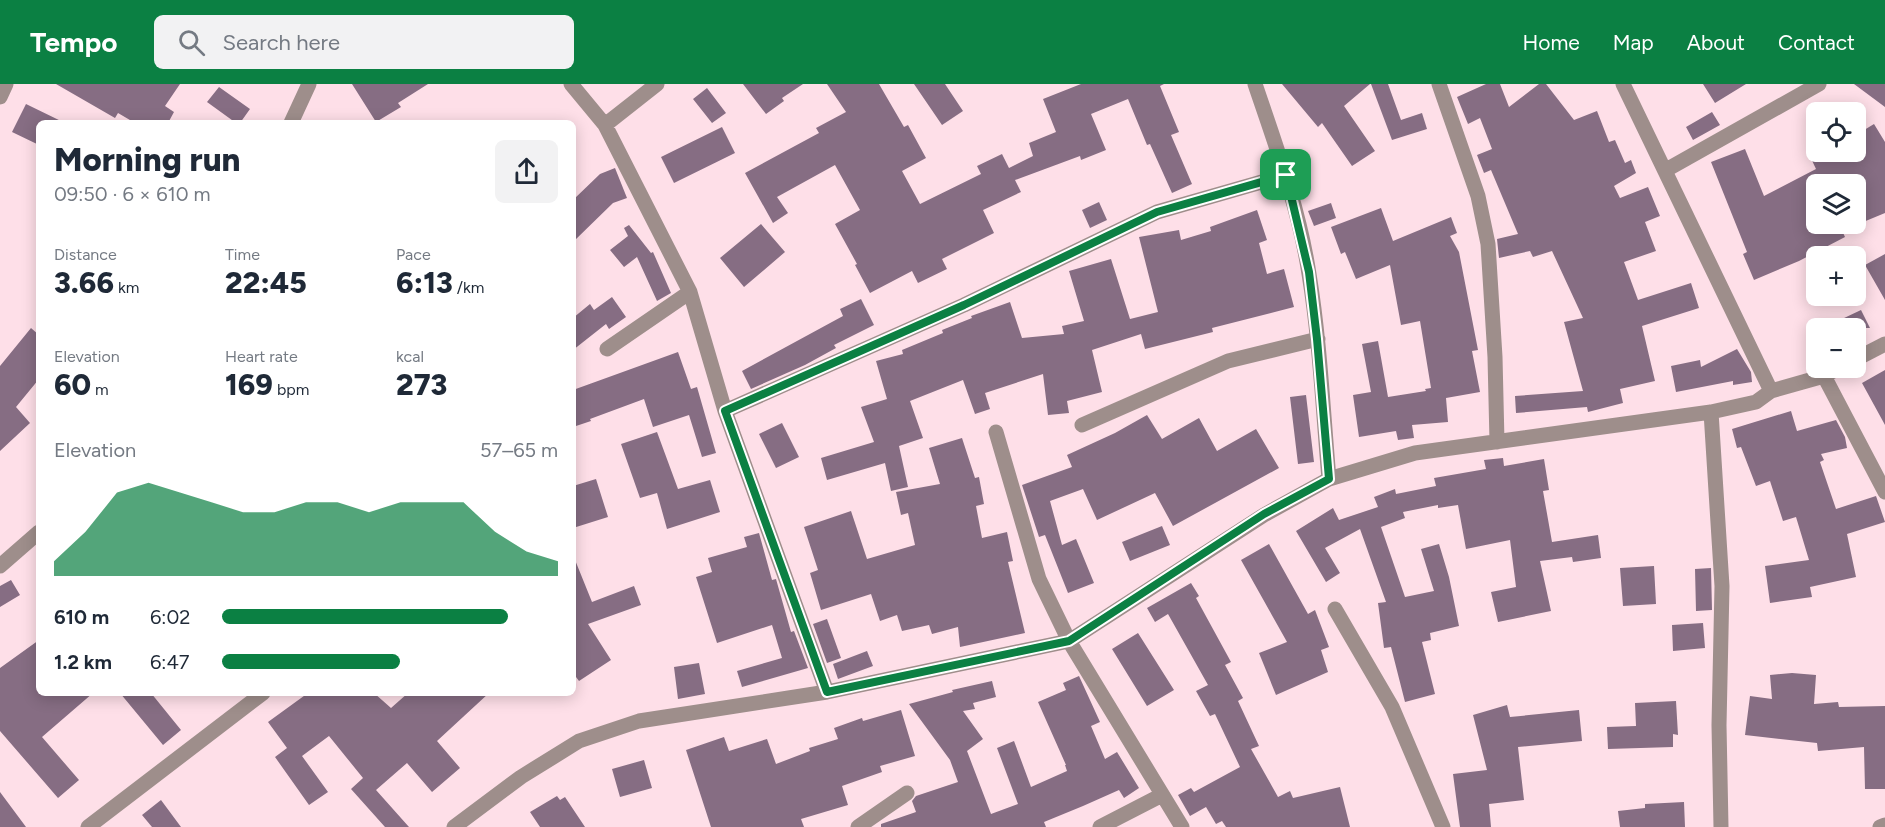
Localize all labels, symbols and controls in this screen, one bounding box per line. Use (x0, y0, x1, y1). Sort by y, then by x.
search box (154, 15, 574, 69)
text: Tempo (30, 25, 118, 59)
icon: search (175, 26, 208, 59)
text: Search here (223, 29, 340, 56)
text: Home (1523, 30, 1580, 55)
text: Map (1613, 30, 1654, 55)
text: About (1687, 30, 1745, 55)
text: Contact (1778, 30, 1855, 55)
map controls (1806, 102, 1866, 378)
button: locate (1806, 102, 1866, 162)
text: Morning run (54, 140, 240, 179)
button: share (495, 140, 558, 203)
pin (1260, 149, 1311, 200)
icon: arrive (1269, 158, 1302, 191)
button: layers (1806, 174, 1866, 234)
text: 09:50 · 6 × 610 m (54, 182, 211, 206)
text: Distance (54, 245, 117, 264)
text: Time (225, 245, 260, 264)
text: Pace (396, 245, 431, 264)
button: + (1806, 246, 1866, 306)
text: 3.66 (54, 264, 114, 301)
text: 22:45 (225, 264, 307, 301)
text: 6:13 (396, 264, 453, 301)
text: km (114, 278, 139, 297)
text: /km (453, 278, 484, 297)
button: − (1806, 318, 1866, 378)
text: Elevation (54, 347, 120, 366)
text: Heart rate (225, 347, 298, 366)
text: kcal (396, 347, 424, 366)
text: 60 (54, 366, 91, 403)
text: 169 (225, 366, 273, 403)
text: 273 (396, 366, 447, 403)
text: m (91, 380, 109, 399)
text: bpm (273, 380, 309, 399)
text: Elevation (54, 438, 136, 462)
text: 57–65 m (480, 438, 558, 462)
text: 610 m (54, 605, 109, 629)
text: 6:02 (150, 605, 190, 629)
text: 1.2 km (54, 650, 112, 674)
text: 6:47 (150, 650, 190, 674)

